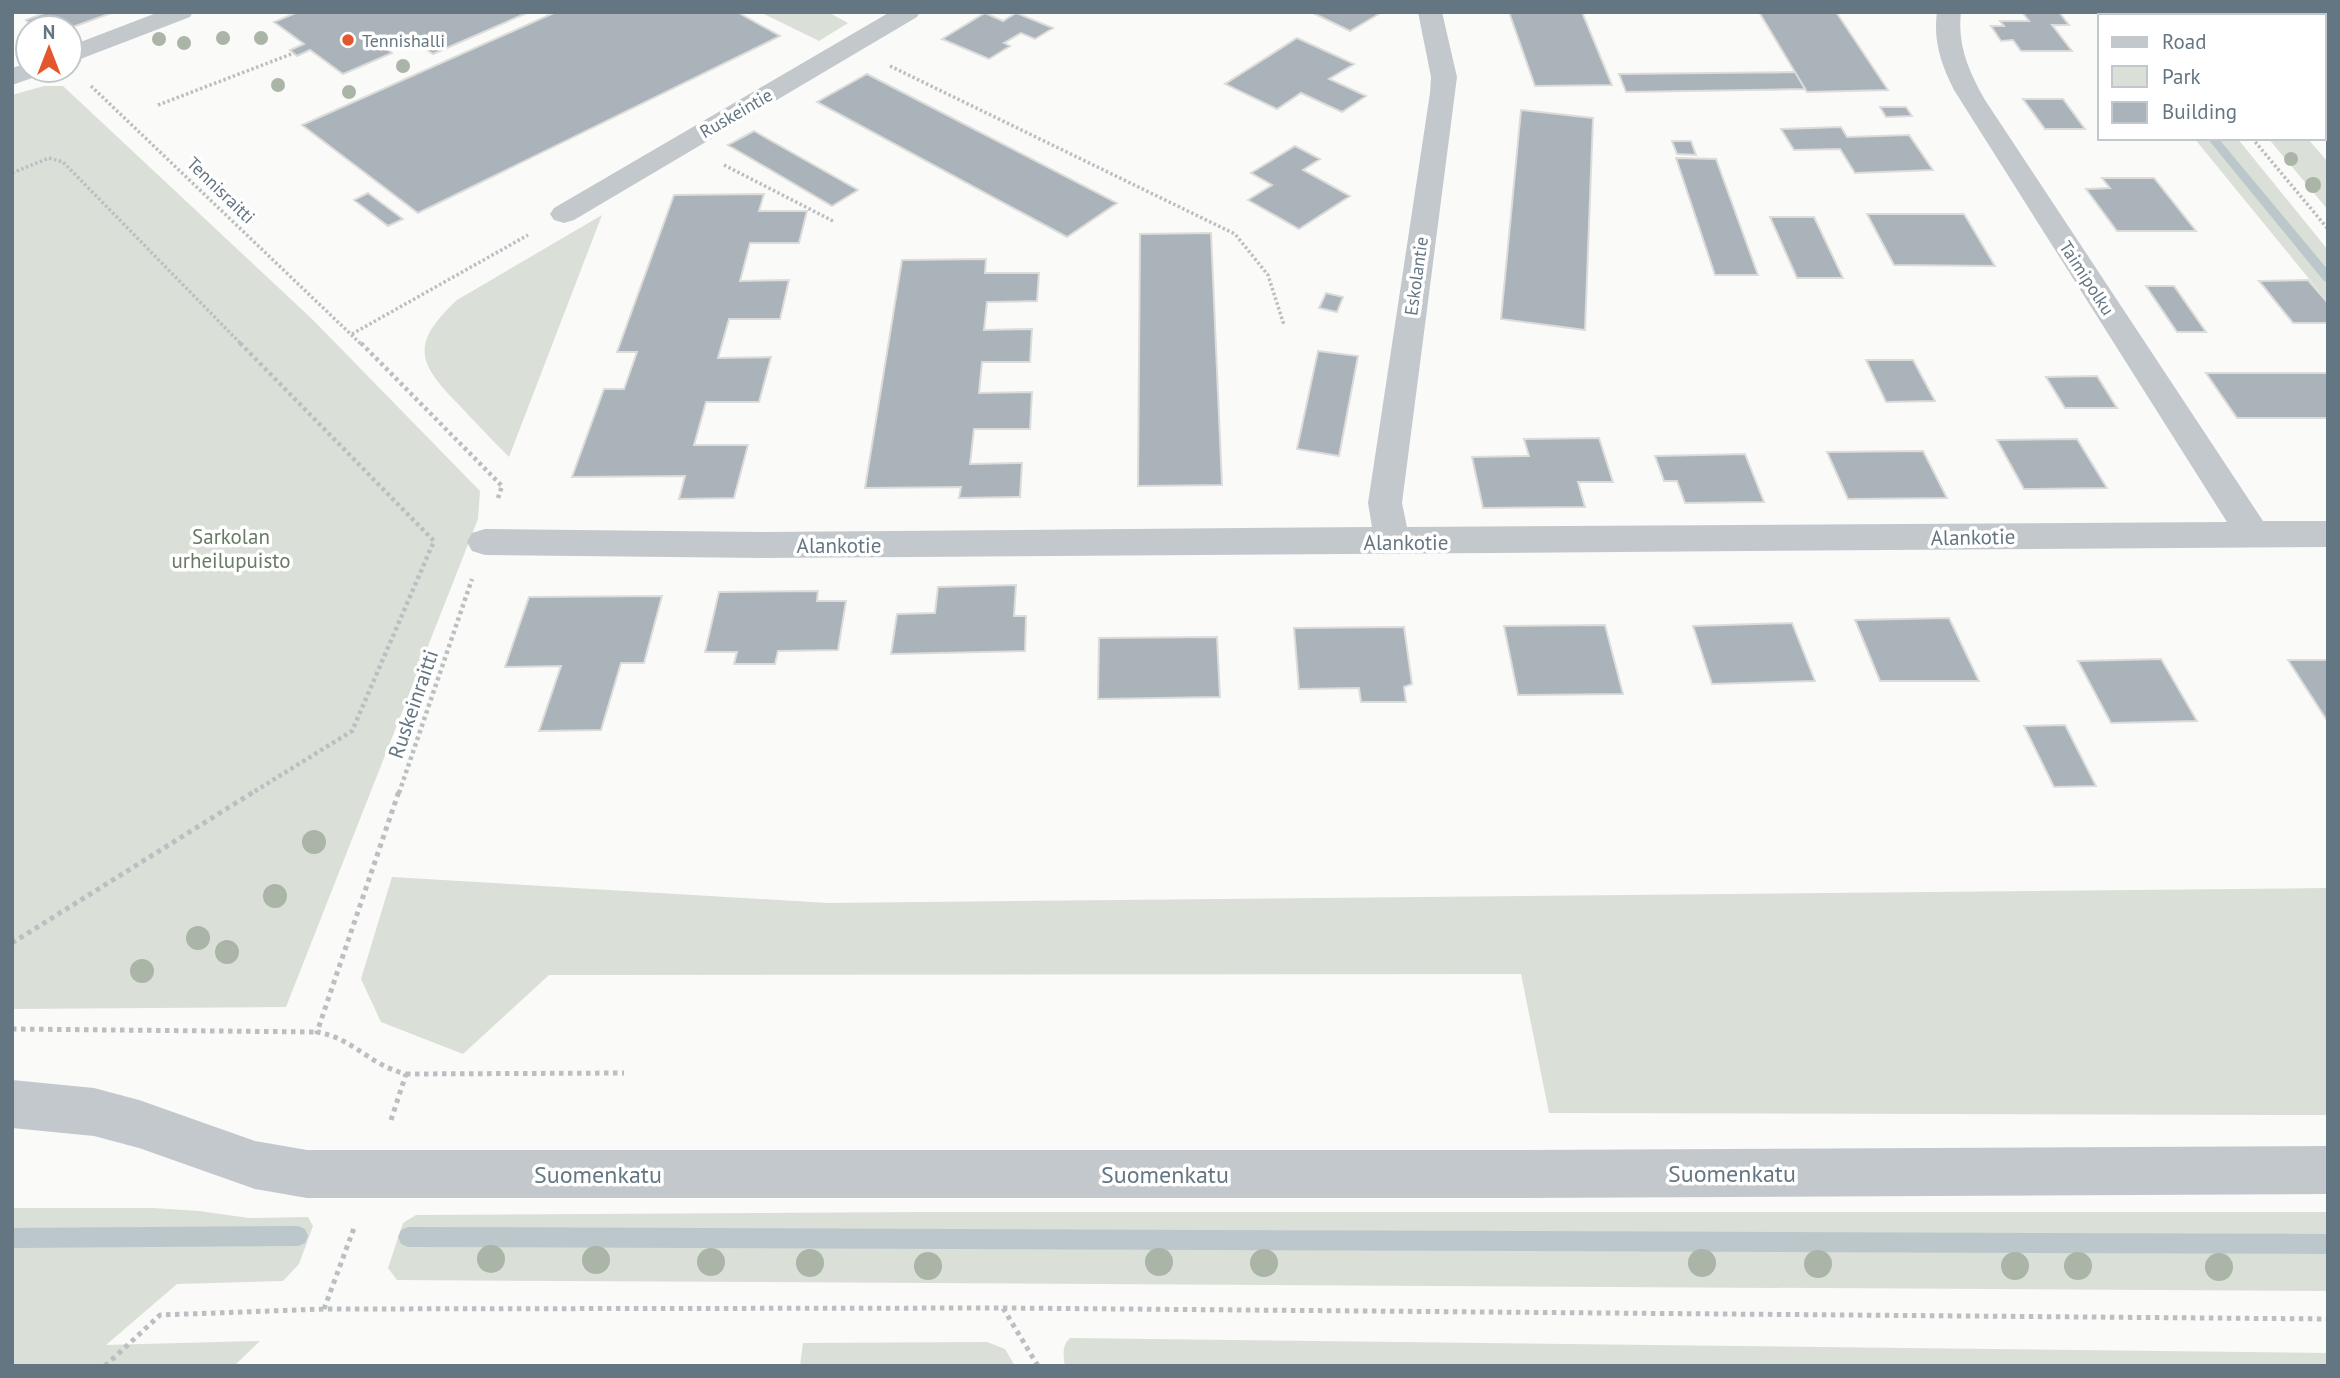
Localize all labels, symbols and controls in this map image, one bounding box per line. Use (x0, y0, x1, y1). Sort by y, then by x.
north arrow (14, 14, 84, 84)
legend (2098, 14, 2326, 140)
text: N (43, 20, 55, 44)
text: Road (2162, 28, 2206, 55)
place label: Tennishalli (362, 29, 445, 52)
marker: Tennishalli (340, 32, 356, 48)
text: Park (2162, 63, 2201, 90)
street label: Ruskeintie (696, 83, 776, 143)
text: Building (2162, 98, 2237, 125)
street label: Tennisraitti (182, 152, 260, 228)
street label: Eskolantie (1399, 235, 1433, 317)
street label: Taimipolku (2054, 236, 2120, 320)
park label: Sarkolan urheilupuisto (172, 523, 291, 574)
street label: Alankotie (1930, 523, 2016, 551)
street label: Alankotie (1364, 529, 1448, 556)
street label: Alankotie (797, 532, 881, 559)
street label: Ruskeinraitti (382, 646, 444, 762)
street label: Suomenkatu (1668, 1158, 1796, 1189)
street label: Suomenkatu (534, 1159, 662, 1190)
street label: Suomenkatu (1101, 1159, 1229, 1190)

